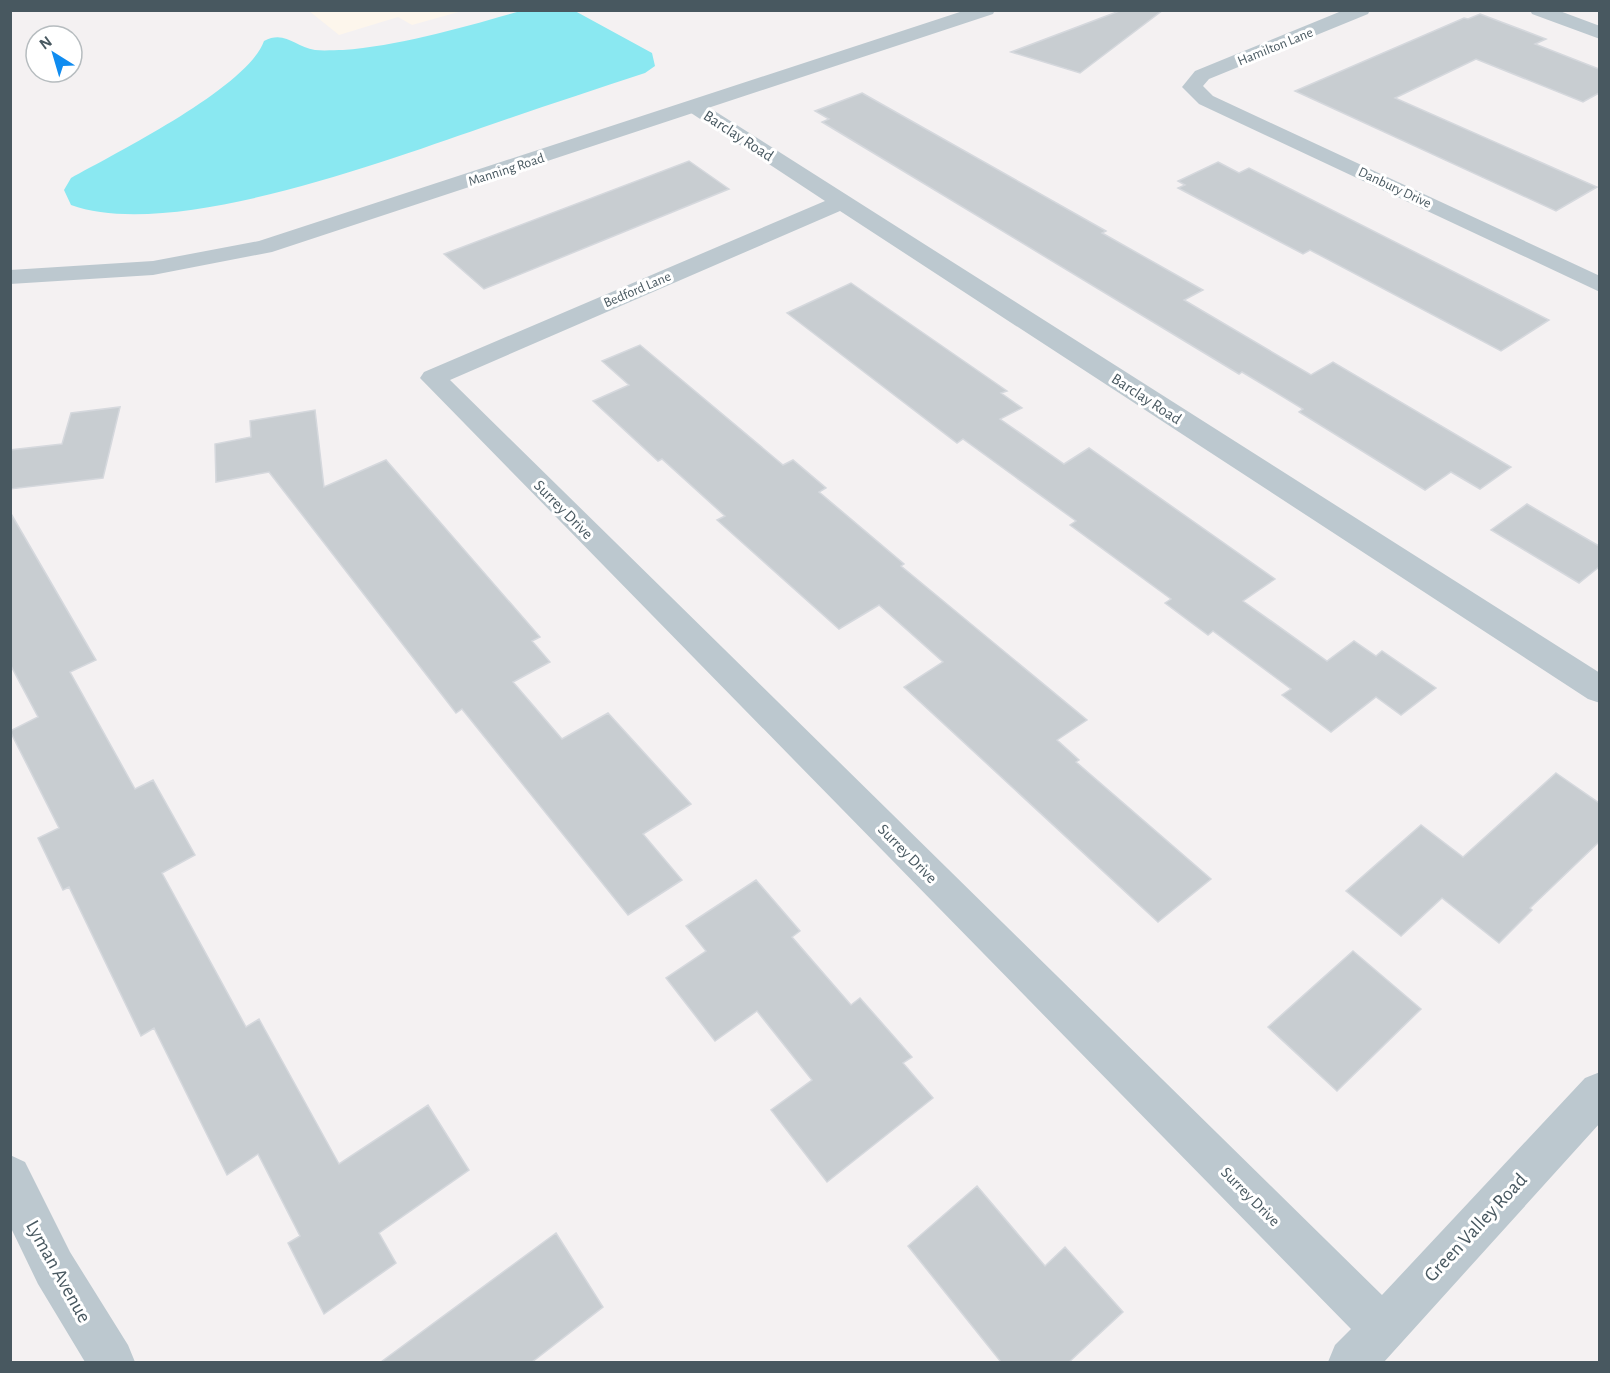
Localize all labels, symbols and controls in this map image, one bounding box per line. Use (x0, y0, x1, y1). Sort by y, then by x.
north arrow (24, 24, 84, 84)
street label: Hamilton Lane (1236, 25, 1315, 68)
text: N (36, 33, 55, 53)
street label: Barclay Road (700, 107, 776, 165)
street label: Manning Road (467, 151, 546, 189)
street label: Danbury Drive (1356, 165, 1433, 211)
street label: Bedford Lane (602, 269, 673, 310)
street label: Barclay Road (1108, 370, 1184, 428)
street label: Surrey Drive (530, 477, 596, 543)
street label: Surrey Drive (874, 821, 940, 887)
street label: Surrey Drive (1217, 1164, 1283, 1230)
street label: Green Valley Road (1421, 1170, 1531, 1286)
street label: Lyman Avenue (22, 1217, 94, 1326)

